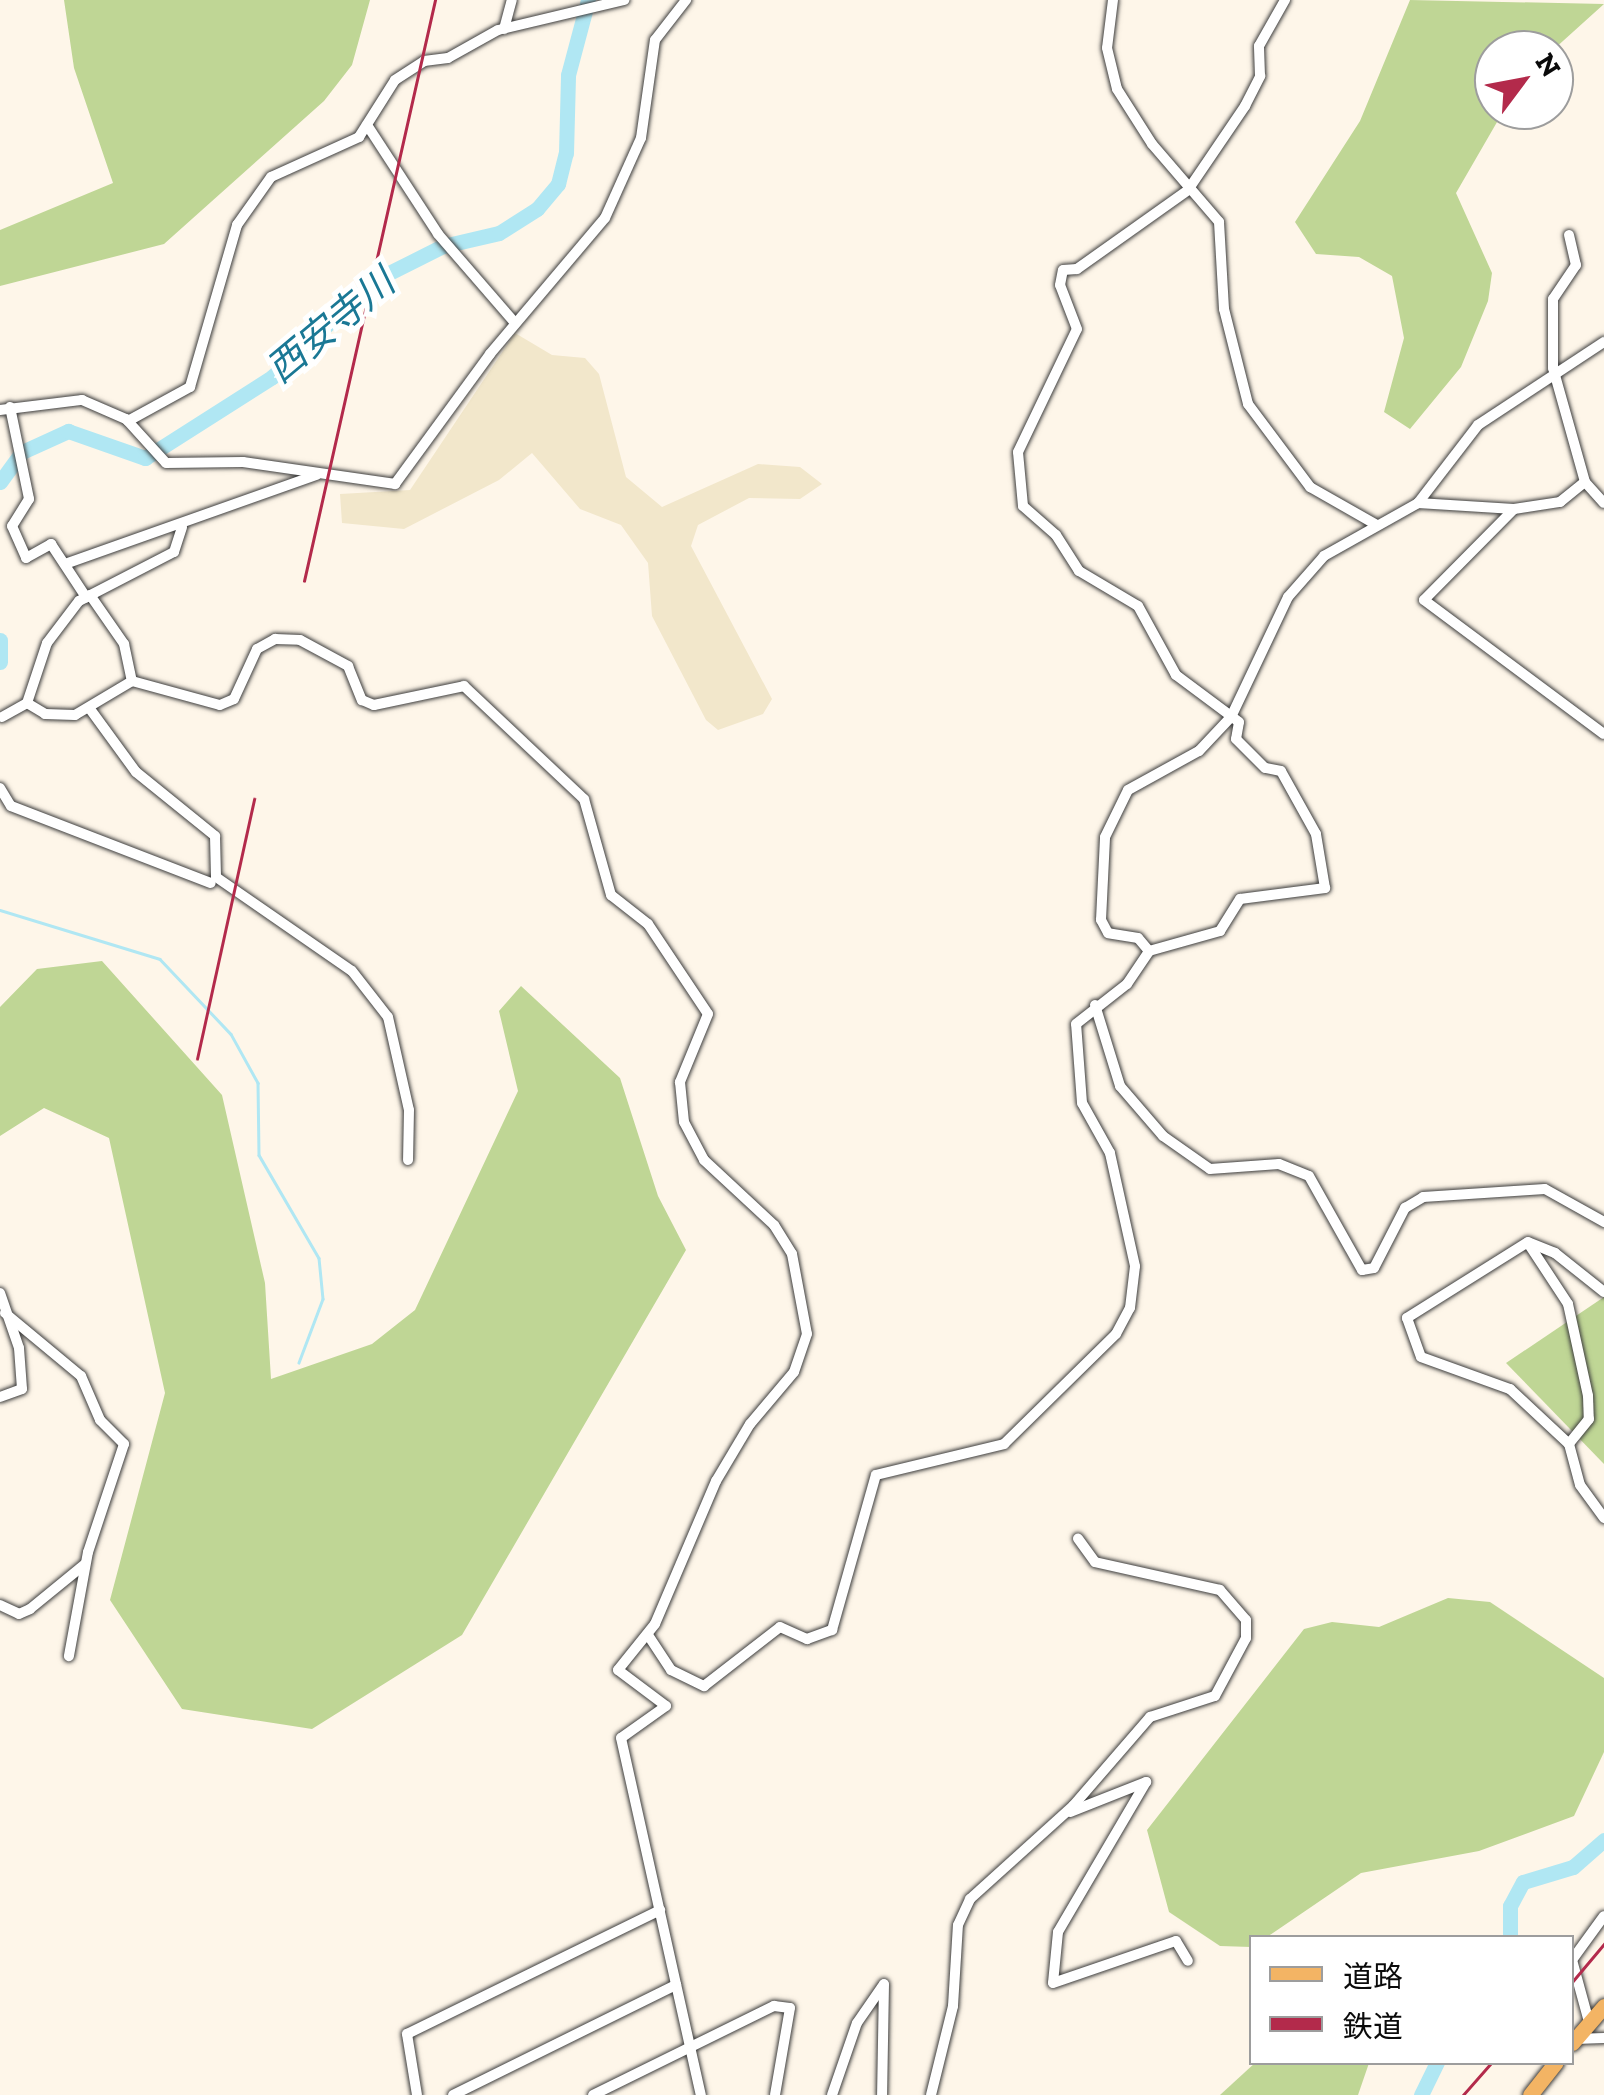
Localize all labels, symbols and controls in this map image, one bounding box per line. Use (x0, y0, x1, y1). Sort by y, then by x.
north arrow (1474, 30, 1574, 130)
text: N (1529, 47, 1568, 83)
water label: 西安寺川 (258, 260, 404, 392)
legend (1249, 1935, 1574, 2065)
text: 道路 (1343, 1959, 1403, 1995)
text: 鉄道 (1343, 2009, 1403, 2045)

